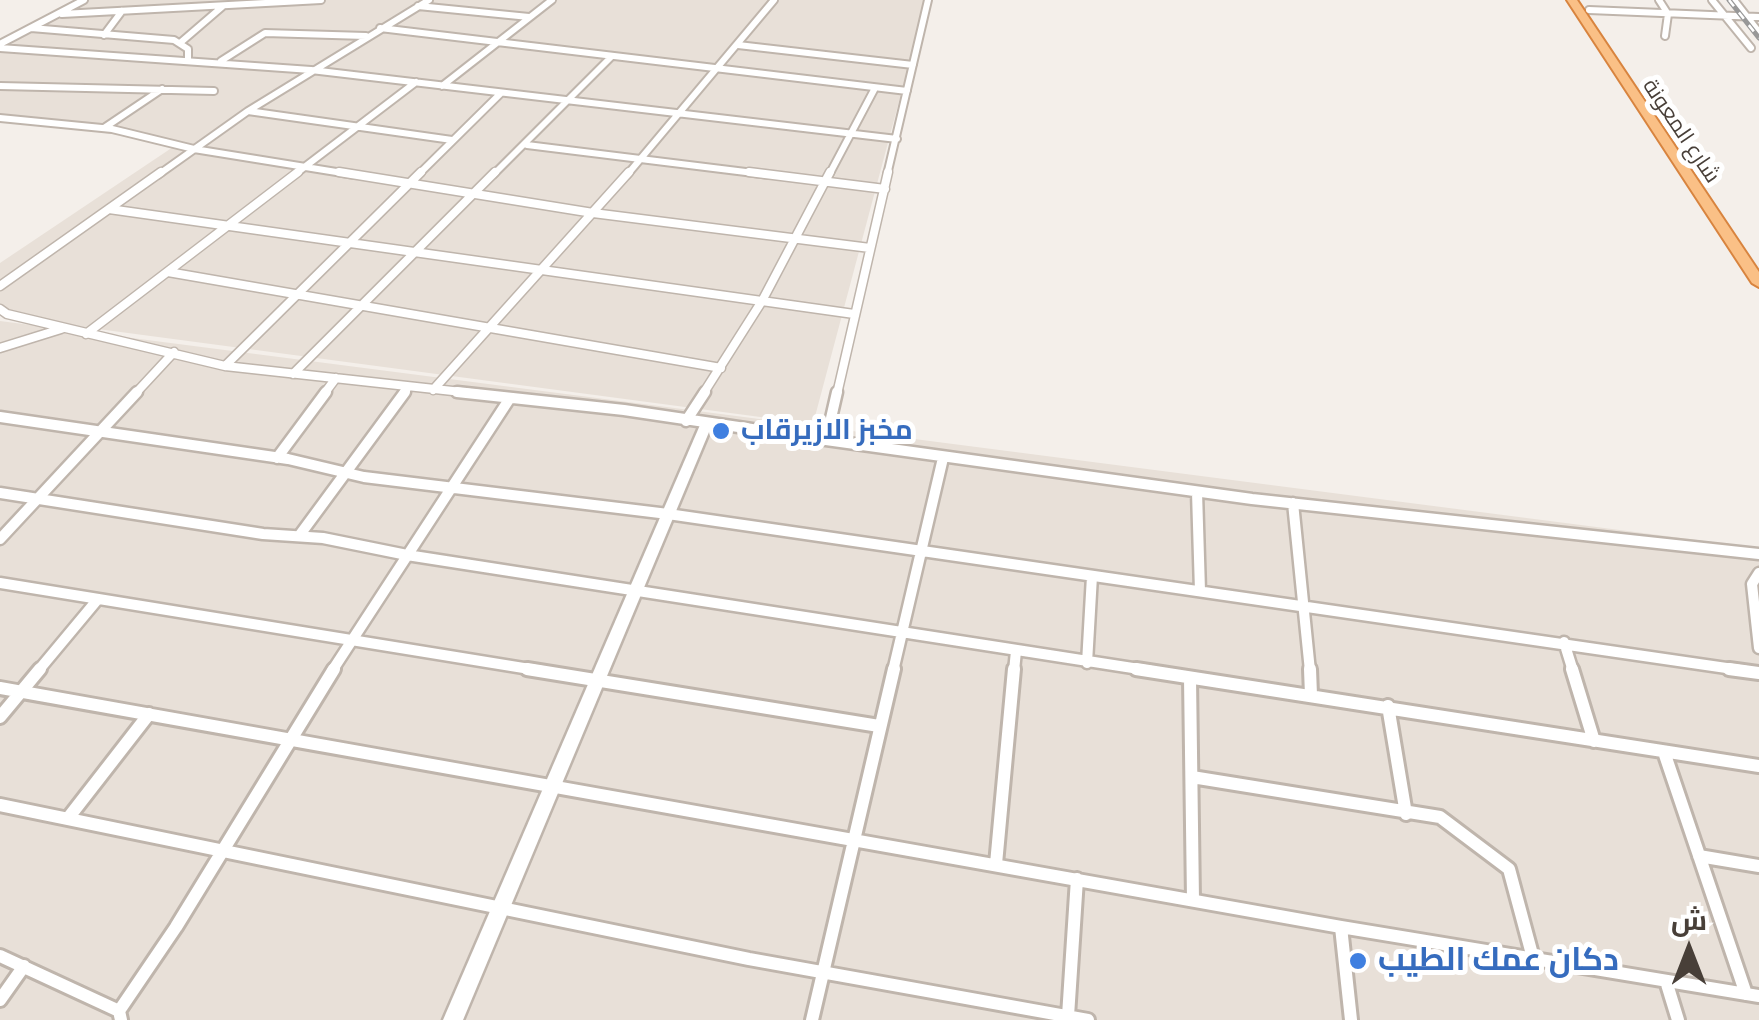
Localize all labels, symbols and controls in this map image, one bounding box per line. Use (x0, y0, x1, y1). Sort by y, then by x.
street label: شارع المعونة (1637, 74, 1725, 188)
place label: مخبز الازيرقاب (741, 414, 913, 448)
marker: مخبز الازيرقاب (710, 420, 732, 442)
north arrow (1639, 900, 1739, 1000)
text: ش (1671, 903, 1707, 937)
place label: دكان عمك الطيب (1378, 942, 1619, 980)
marker: دكان عمك الطيب (1347, 950, 1369, 972)

